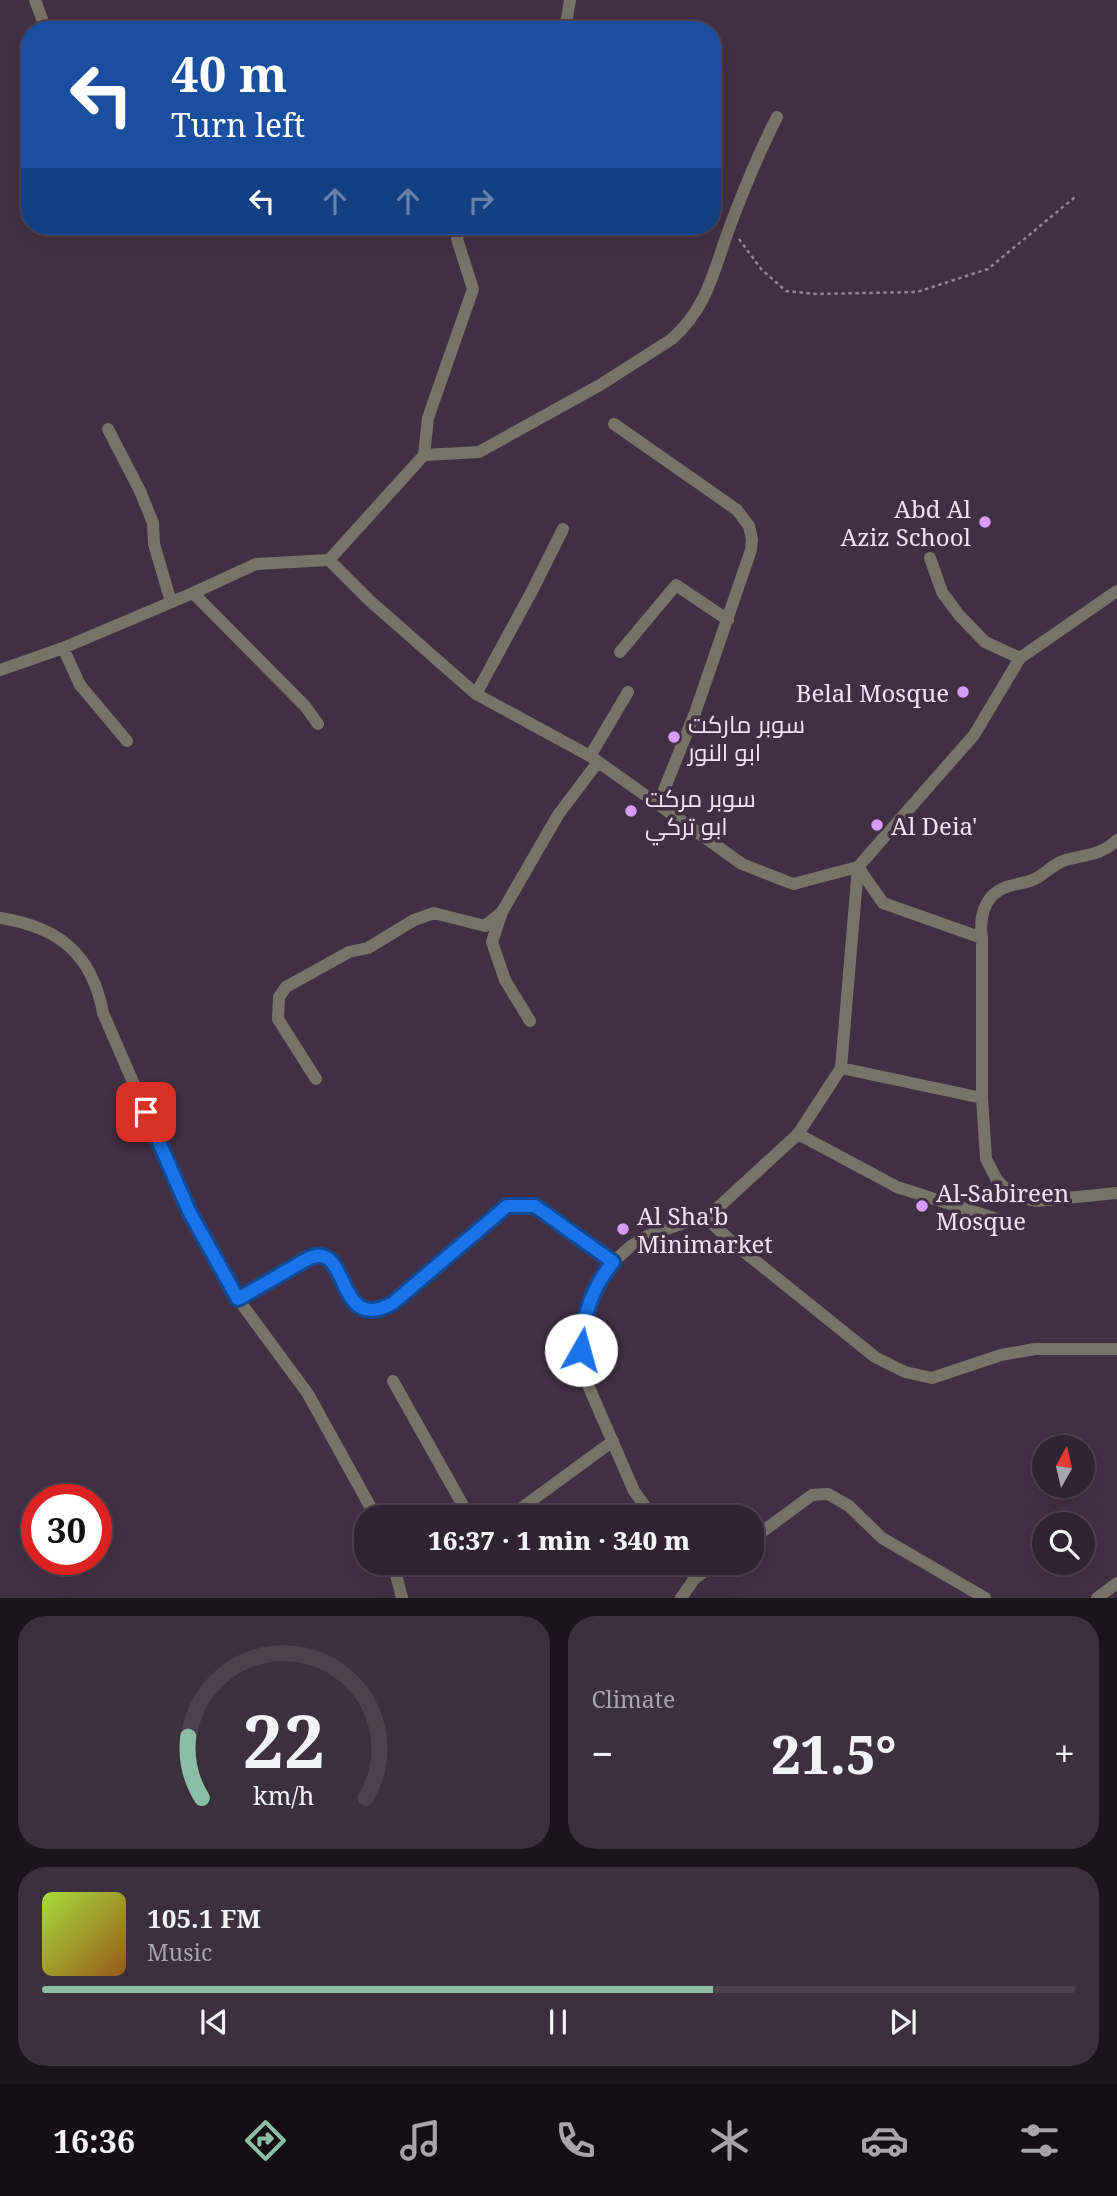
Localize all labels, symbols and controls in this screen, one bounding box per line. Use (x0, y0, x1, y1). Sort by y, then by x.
text: 40 m (171, 40, 287, 106)
icon: left (56, 49, 147, 140)
text: Turn left (171, 103, 305, 146)
icon: left (243, 182, 281, 220)
icon: ahead (316, 182, 354, 220)
icon: ahead (389, 182, 427, 220)
icon: right (462, 182, 500, 220)
place label: Abd Al Aziz School (840, 492, 972, 553)
marker: Abd Al Aziz School (977, 514, 993, 530)
place label: Belal Mosque (796, 676, 949, 709)
marker: Belal Mosque (955, 684, 971, 700)
place label: سوبر ماركت ابو النور (686, 707, 805, 768)
marker: سوبر ماركت ابو النور (666, 729, 682, 745)
place label: سوبر مركت ابو تركي (645, 781, 756, 846)
marker: سوبر مركت ابو تركي (623, 803, 639, 819)
place label: Al Deia' (891, 809, 977, 842)
marker: Al Deia' (869, 817, 885, 833)
pin (116, 1082, 176, 1142)
icon: arrive (127, 1093, 165, 1131)
place label: Al-Sabireen Mosque (936, 1176, 1069, 1237)
marker: Al-Sabireen Mosque (914, 1198, 930, 1214)
place label: Al Sha'b Minimarket (637, 1199, 773, 1260)
marker: Al Sha'b Minimarket (615, 1221, 631, 1237)
position arrow (544, 1313, 618, 1387)
north arrow (1032, 1435, 1096, 1498)
map controls (1032, 1435, 1095, 1575)
speed limit sign: 30 (21, 1484, 112, 1575)
button: search (1032, 1512, 1095, 1575)
text: 16:37 · 1 min · 340 m (428, 1522, 690, 1558)
text: Climate (592, 1683, 675, 1715)
text: 22 (243, 1691, 325, 1790)
text: 21.5° (771, 1718, 896, 1789)
text: − (592, 1727, 614, 1779)
text: + (1054, 1727, 1075, 1779)
text: km/h (253, 1778, 315, 1812)
text: 105.1 FM (147, 1900, 261, 1936)
text: Music (147, 1936, 212, 1968)
icon: previous (195, 2003, 233, 2041)
icon: pause (539, 2003, 577, 2041)
icon: next (884, 2003, 922, 2041)
icon: directions (241, 2116, 290, 2165)
icon: music (396, 2116, 445, 2165)
icon: phone (551, 2116, 600, 2165)
icon: climate (705, 2116, 754, 2165)
icon: car (860, 2116, 909, 2165)
icon: filters (1015, 2116, 1064, 2165)
text: 16:36 (53, 2119, 135, 2162)

